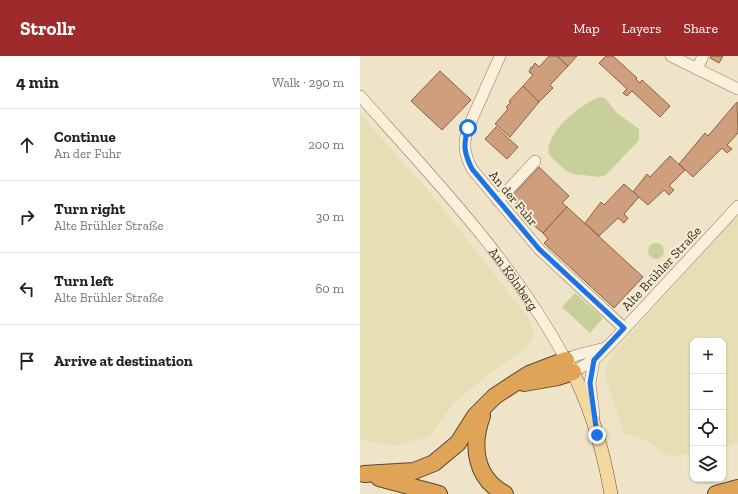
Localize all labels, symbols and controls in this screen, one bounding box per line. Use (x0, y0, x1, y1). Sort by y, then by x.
text: Strollr (20, 17, 76, 40)
text: Map (573, 20, 600, 37)
text: Layers (622, 20, 661, 37)
text: Share (683, 20, 718, 37)
text: 4 min (16, 72, 59, 92)
text: Walk · 290 m (272, 75, 344, 90)
route start (459, 119, 477, 137)
text: Continue (54, 128, 116, 146)
icon: ahead (16, 134, 38, 156)
text: 200 m (308, 137, 344, 152)
text: An der Fuhr (54, 146, 122, 161)
street label: An der Fuhr (486, 168, 541, 229)
text: Turn right (54, 200, 125, 218)
icon: right (16, 206, 38, 228)
text: 30 m (316, 209, 344, 224)
text: Alte Brühler Straße (54, 218, 164, 233)
street label: Alte Brühler Straße (619, 223, 704, 314)
street label: Am Kölnberg (486, 244, 541, 313)
text: Turn left (54, 272, 114, 290)
icon: left (16, 278, 38, 300)
text: 60 m (315, 281, 344, 296)
text: Alte Brühler Straße (54, 290, 164, 305)
map controls (690, 338, 726, 482)
button: + (690, 338, 726, 374)
icon: arrive (16, 350, 38, 372)
text: Arrive at destination (54, 352, 193, 370)
button: − (690, 374, 726, 410)
button: locate (690, 410, 726, 446)
route end (588, 426, 606, 444)
button: layers (690, 446, 726, 482)

